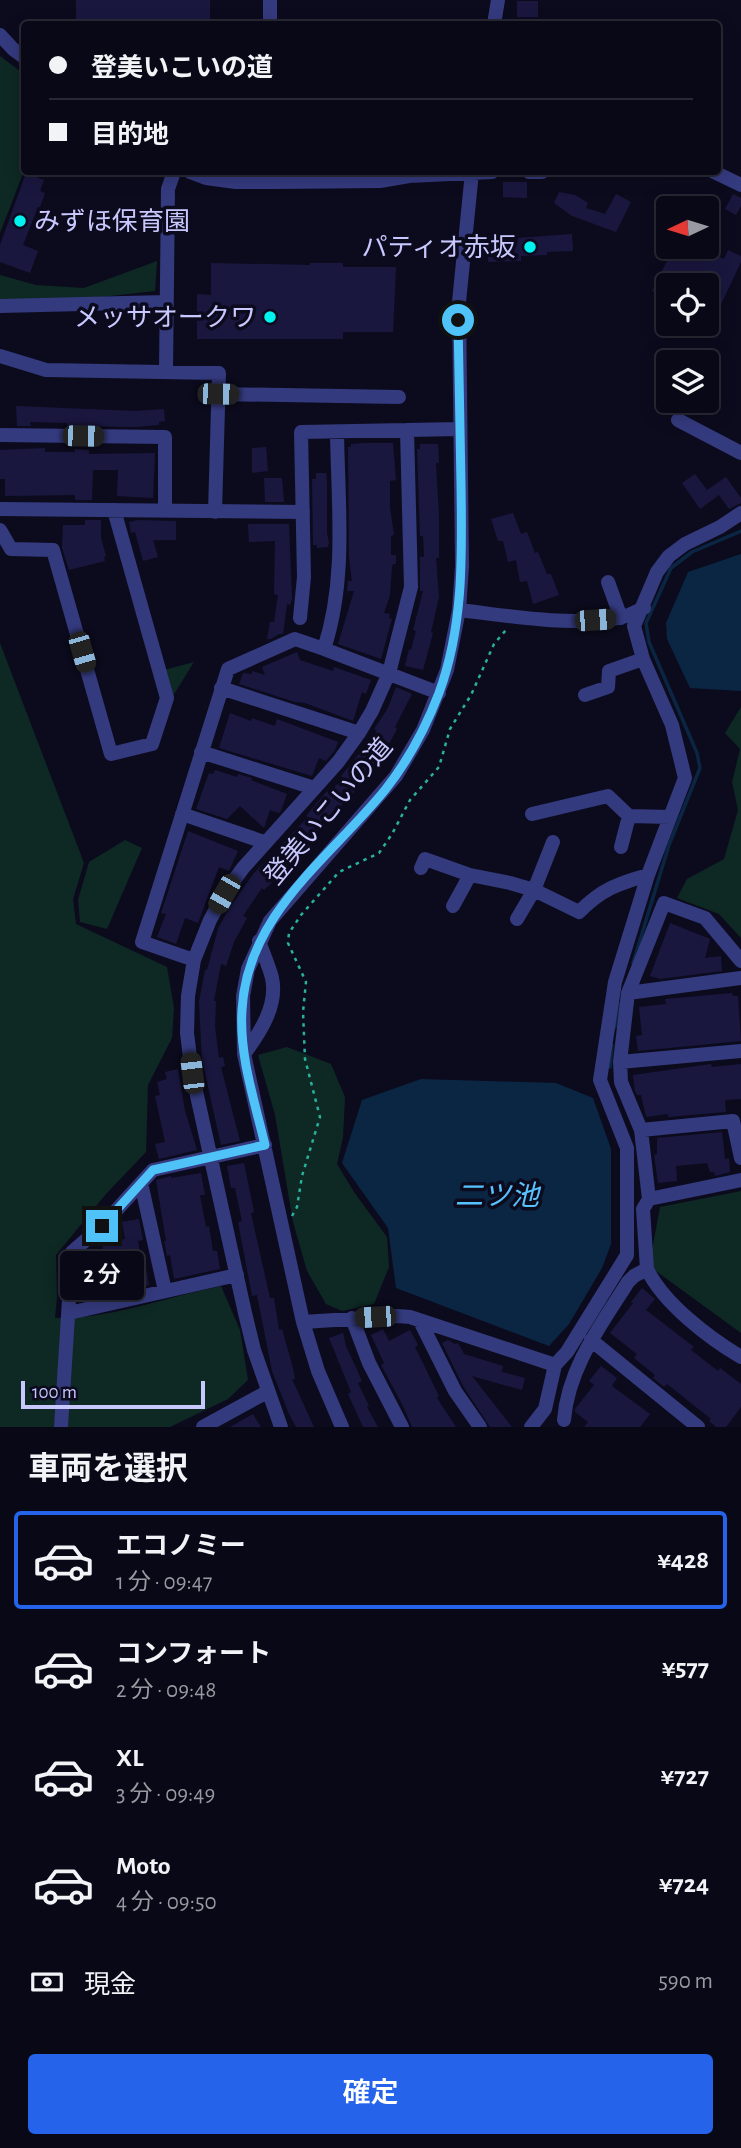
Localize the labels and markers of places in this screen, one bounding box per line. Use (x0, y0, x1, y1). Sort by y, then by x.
place label: みずほ保育園 (34, 208, 190, 235)
marker: みずほ保育園 (12, 213, 28, 229)
place label: パティオ赤坂 (362, 234, 516, 261)
marker: パティオ赤坂 (522, 239, 538, 255)
place label: メッサオークワ (74, 305, 256, 331)
marker: メッサオークワ (262, 309, 278, 325)

